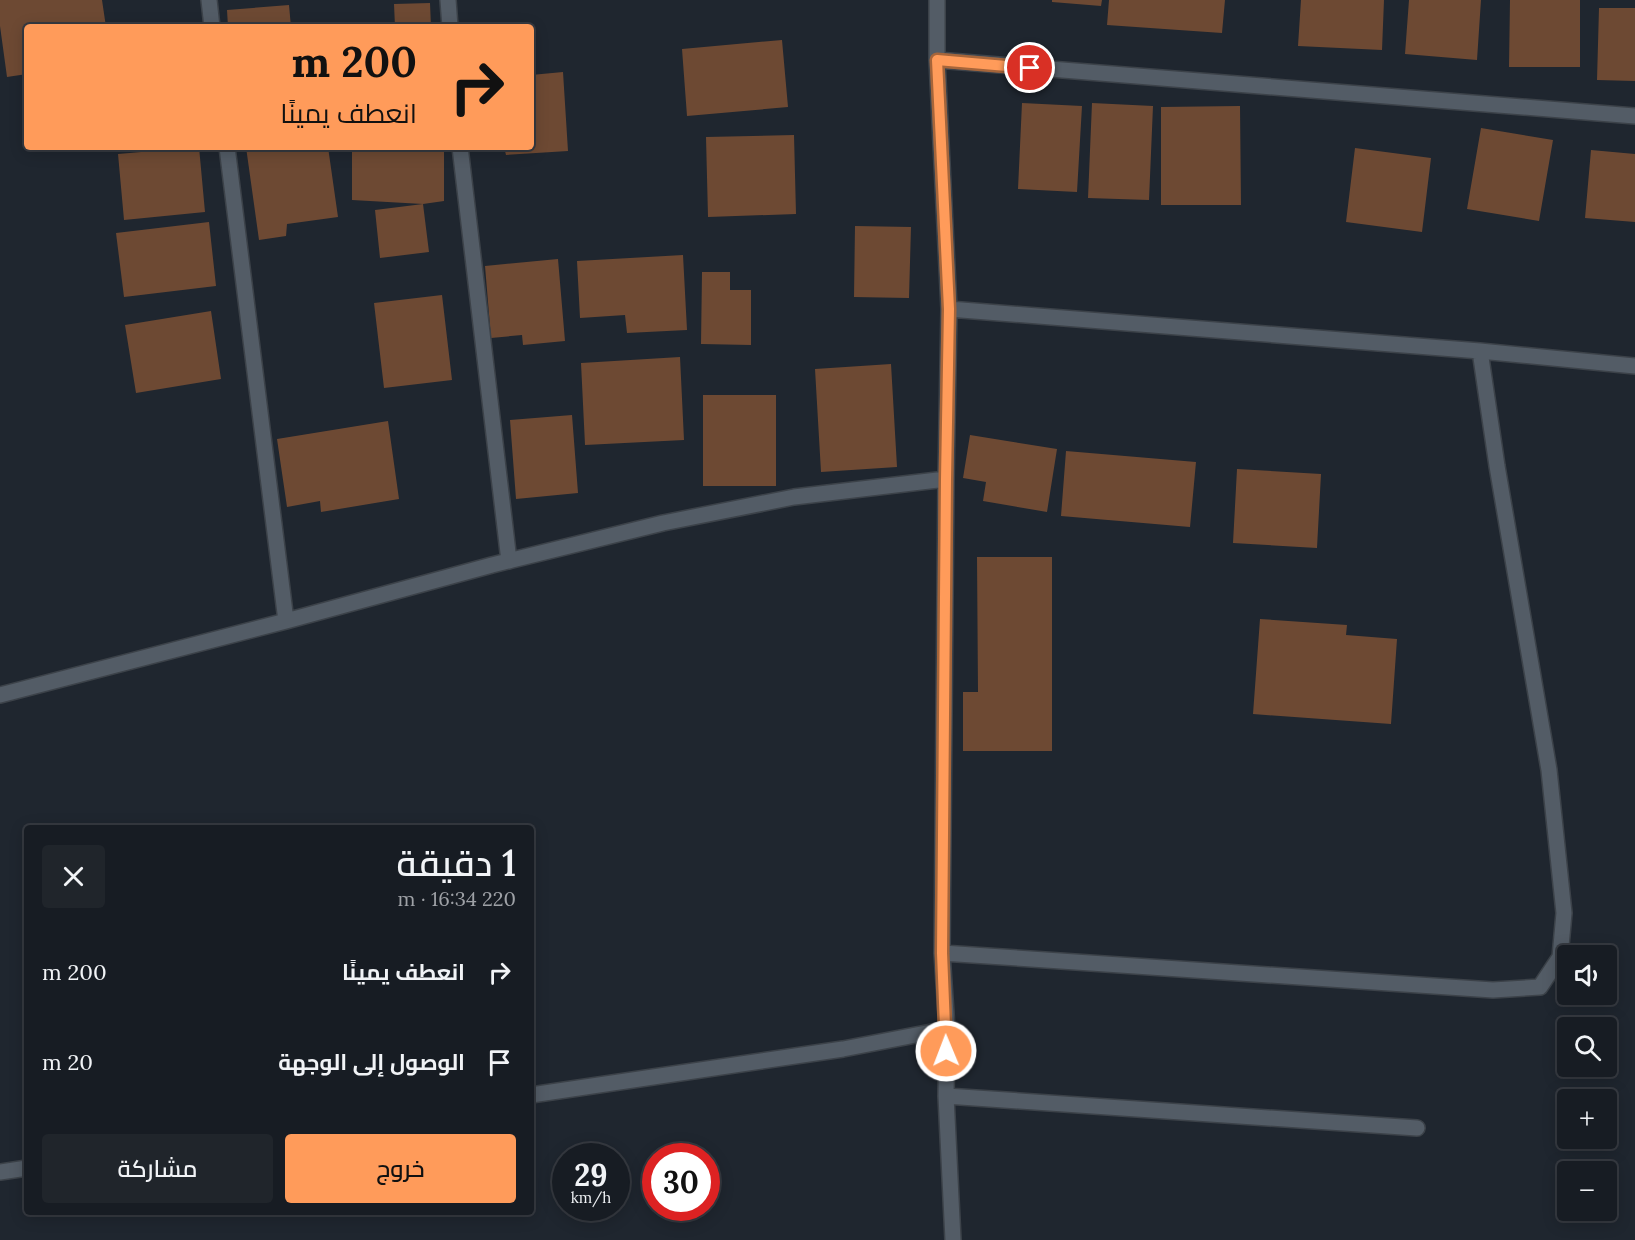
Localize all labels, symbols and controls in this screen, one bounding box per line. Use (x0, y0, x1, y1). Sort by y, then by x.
text: 200 m (292, 35, 417, 89)
pin (1004, 42, 1055, 93)
icon: right (438, 48, 516, 126)
icon: arrive (1013, 51, 1046, 84)
text: انعطف يمينًا (280, 96, 417, 130)
text: 1 دقيقة (397, 840, 516, 886)
button: close (42, 845, 105, 908)
text: 220 m · 16:34 (398, 886, 516, 911)
map controls (1557, 945, 1617, 1221)
button: sound (1557, 945, 1617, 1005)
icon: right (483, 956, 516, 989)
text: 200 m (42, 958, 107, 986)
text: انعطف يمينًا (342, 958, 465, 986)
button: search (1557, 1017, 1617, 1077)
position arrow (914, 1019, 978, 1083)
icon: arrive (483, 1046, 516, 1079)
text: 20 m (42, 1048, 93, 1076)
text: الوصول إلى الوجهة (278, 1048, 465, 1076)
button: + (1557, 1089, 1617, 1149)
button: مشاركة (42, 1134, 273, 1203)
button: خروج (285, 1134, 516, 1203)
speed limit sign: 30 (642, 1143, 720, 1221)
text: 29 (574, 1156, 608, 1194)
button: − (1557, 1161, 1617, 1221)
text: km/h (571, 1188, 611, 1207)

